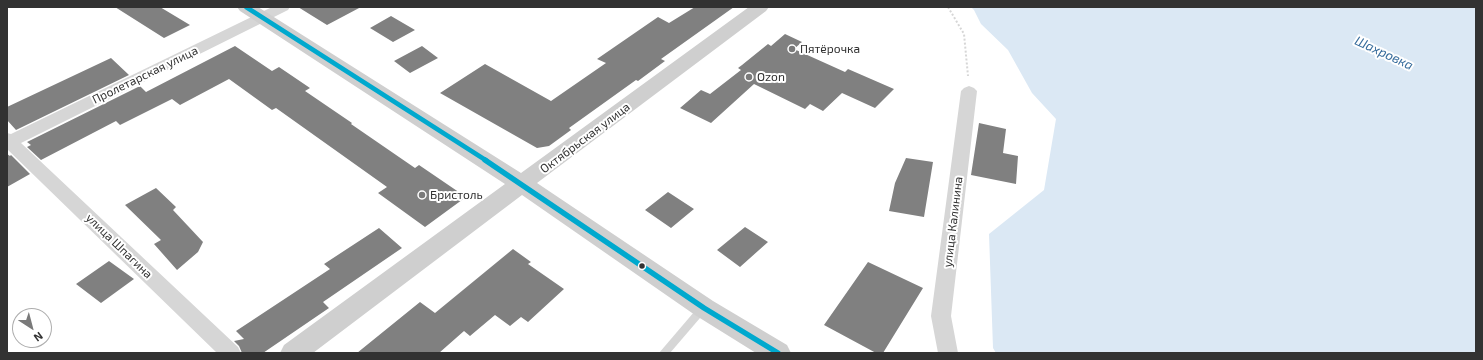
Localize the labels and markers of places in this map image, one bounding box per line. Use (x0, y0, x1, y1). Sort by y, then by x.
place label: Пятёрочка (800, 42, 860, 56)
marker: Пятёрочка (787, 44, 797, 54)
place label: Ozon (757, 70, 785, 84)
marker: Ozon (744, 72, 754, 82)
place label: Бристоль (430, 188, 483, 202)
marker: Бристоль (417, 190, 427, 200)
unlabelled marker (637, 261, 647, 271)

